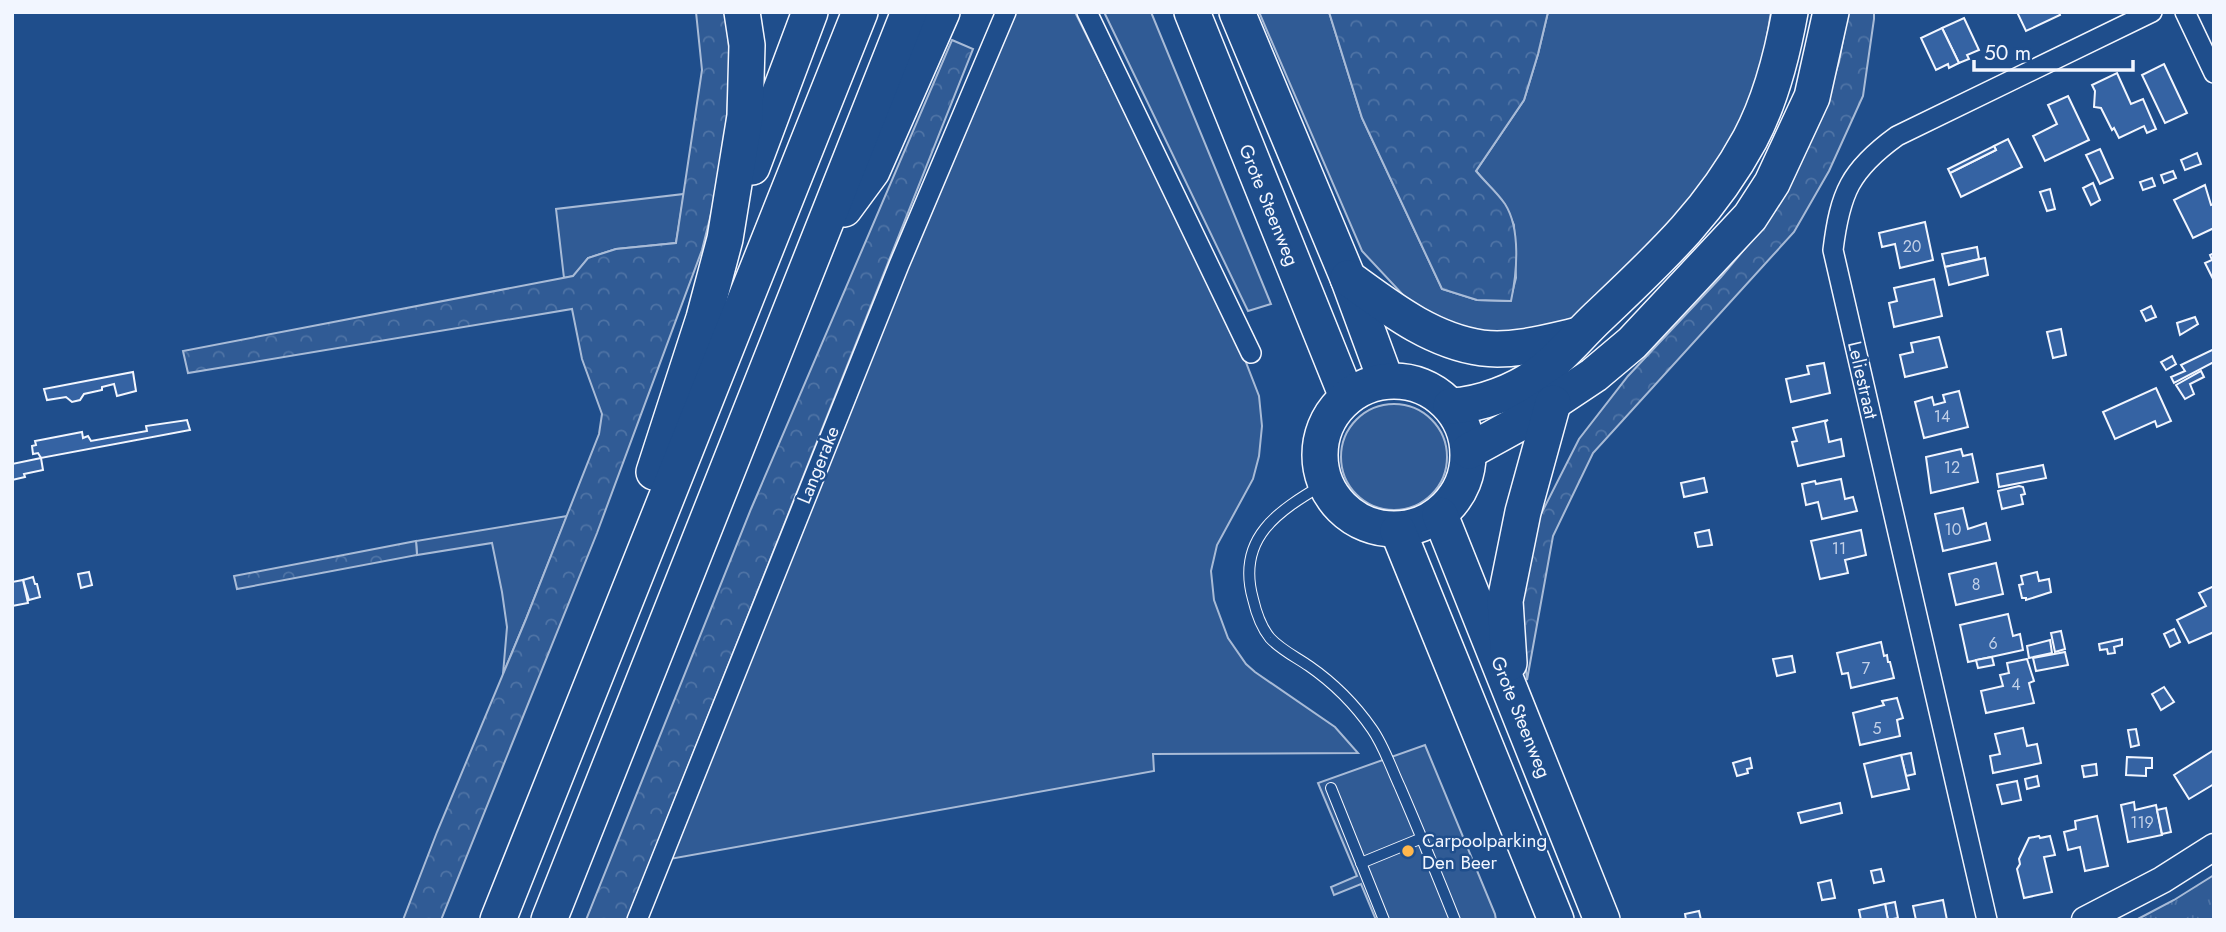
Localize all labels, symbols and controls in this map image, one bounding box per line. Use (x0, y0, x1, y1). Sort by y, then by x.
scale bar (1974, 28, 2133, 72)
text: 50 m (1984, 38, 2031, 68)
street label: Grote Steenweg (1232, 140, 1306, 270)
house number: 20 (1903, 235, 1921, 258)
street label: Leliestraat (1841, 338, 1885, 422)
house number: 14 (1934, 405, 1950, 428)
street label: Langerake (790, 422, 846, 508)
house number: 12 (1944, 456, 1960, 479)
house number: 10 (1945, 518, 1961, 541)
house number: 11 (1832, 537, 1846, 560)
house number: 8 (1972, 573, 1980, 596)
house number: 6 (1988, 632, 1998, 655)
street label: Grote Steenweg (1484, 652, 1558, 782)
house number: 7 (1862, 657, 1871, 680)
house number: 4 (2011, 673, 2021, 696)
house number: 5 (1872, 717, 1882, 740)
house number: 119 (2130, 811, 2154, 834)
place label: Carpoolparking Den Beer (1422, 827, 1547, 876)
marker: Carpoolparking Den Beer (1400, 843, 1416, 859)

